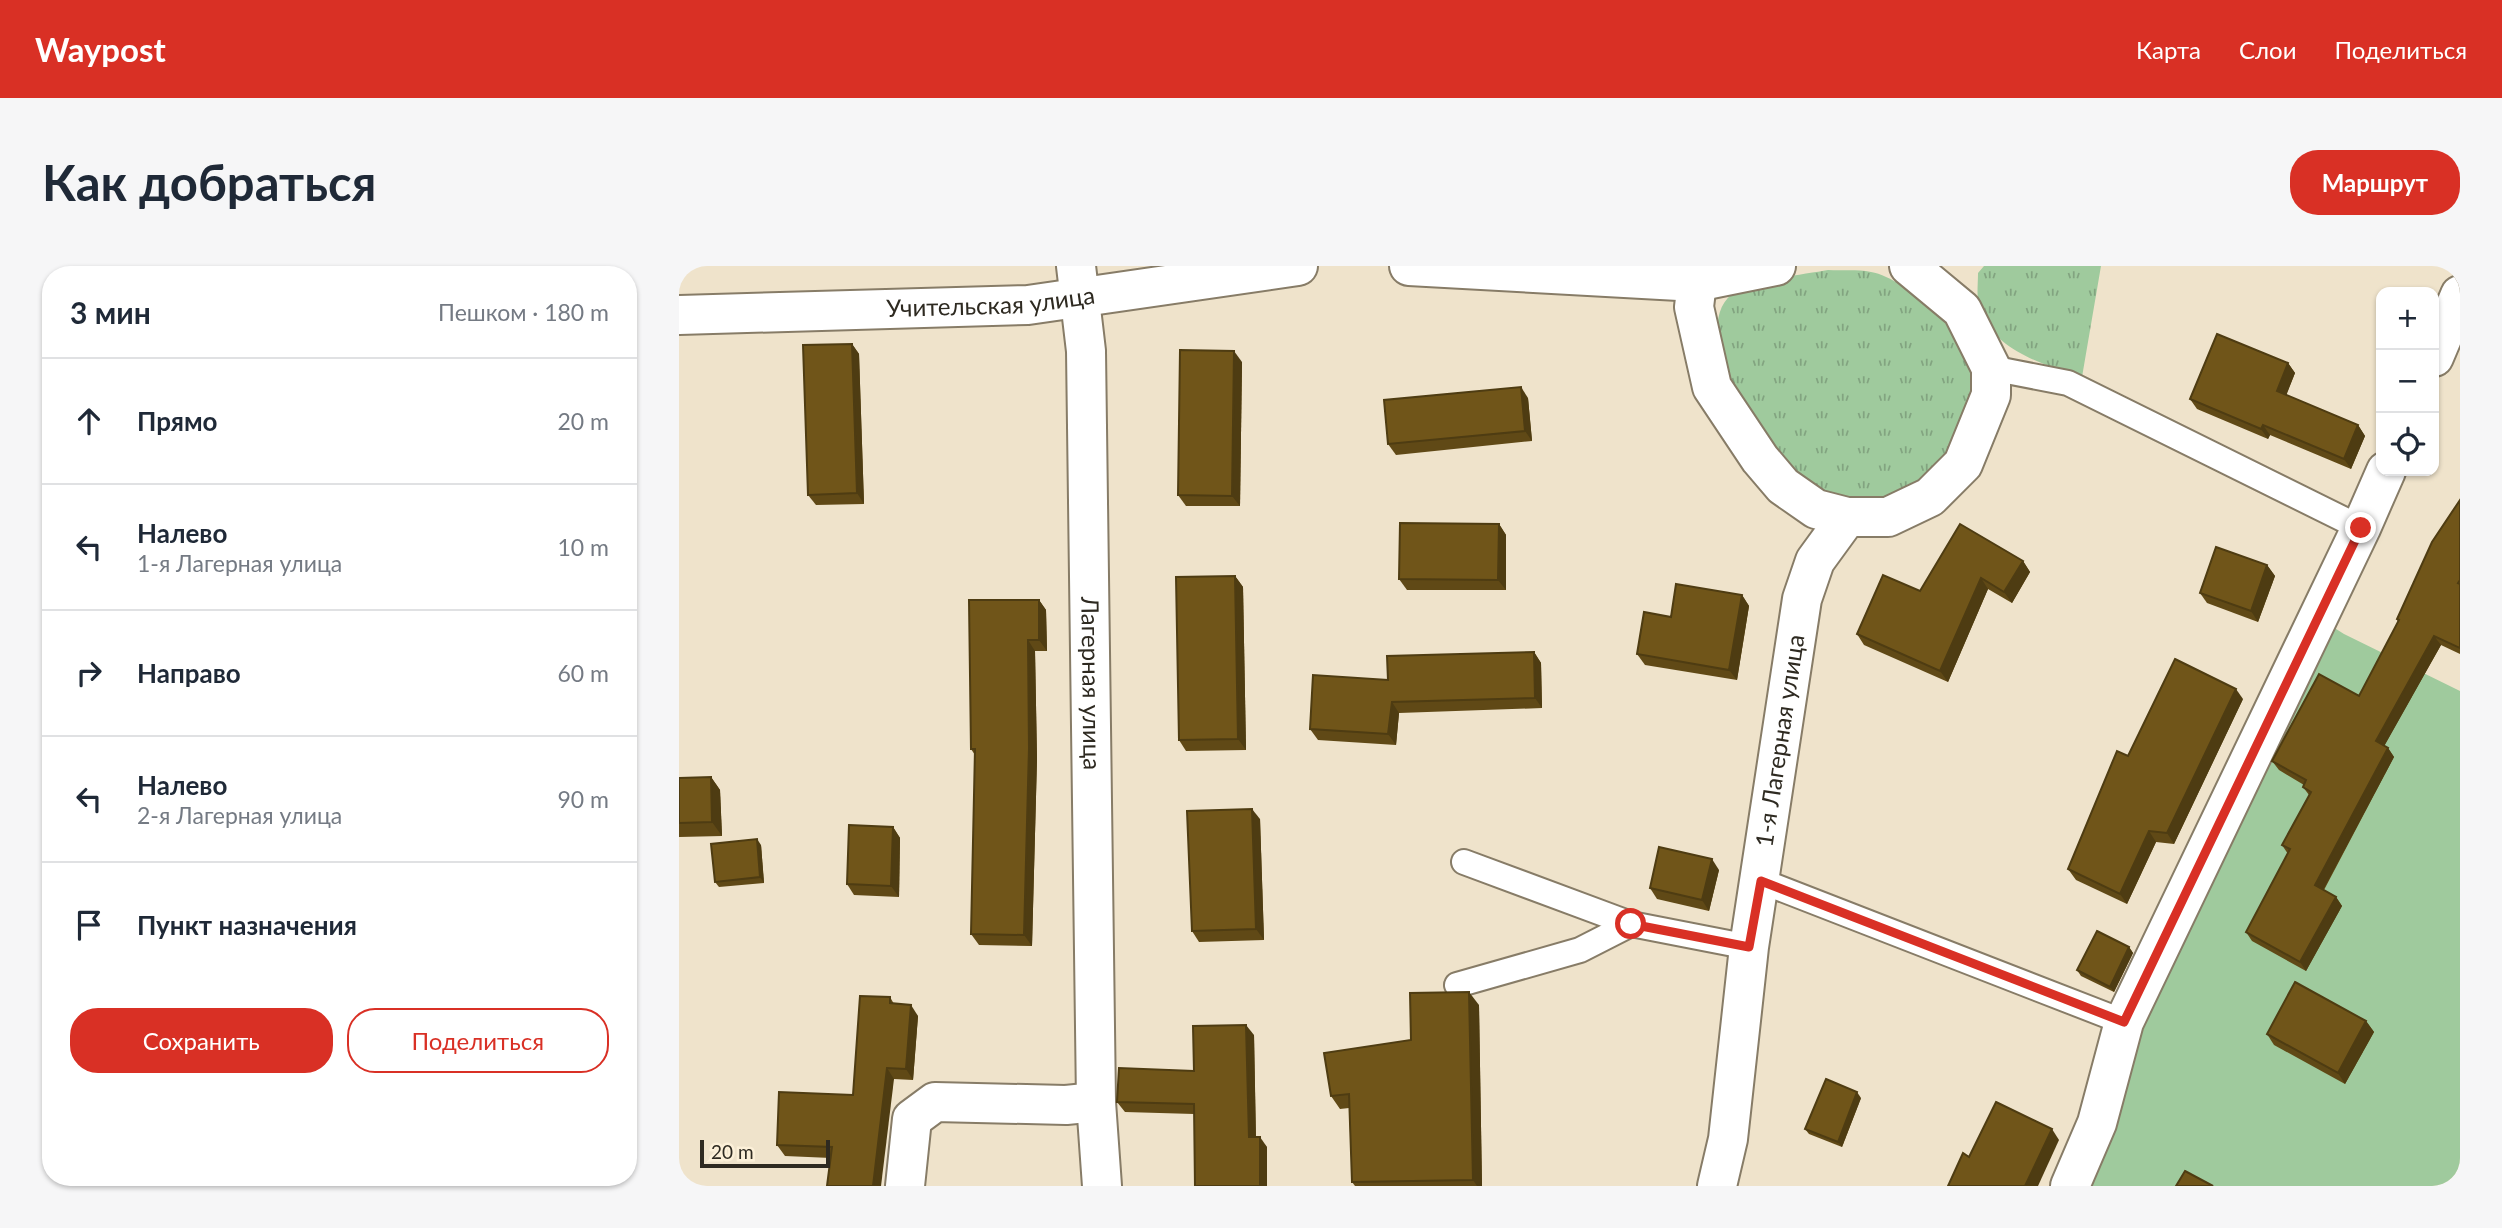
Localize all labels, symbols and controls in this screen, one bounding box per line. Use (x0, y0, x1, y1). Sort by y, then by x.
text: Waypost (35, 29, 166, 69)
text: Карта (2136, 35, 2201, 64)
text: Слои (2239, 35, 2296, 64)
text: Поделиться (2334, 35, 2467, 64)
button: Маршрут (2290, 150, 2460, 215)
text: Как добраться (42, 153, 376, 211)
street label: Учительская улица (886, 280, 1097, 322)
map controls (2376, 287, 2439, 476)
button: + (2376, 287, 2439, 350)
text: 3 мин (70, 294, 151, 330)
text: Пешком · 180 m (438, 298, 609, 326)
button: − (2376, 350, 2439, 413)
icon: ahead (70, 402, 108, 440)
text: Прямо (137, 405, 218, 437)
text: 20 m (558, 407, 609, 435)
button: locate (2376, 413, 2439, 476)
route end (2345, 512, 2376, 543)
text: Налево (137, 517, 227, 549)
icon: left (70, 528, 108, 566)
text: 10 m (558, 533, 609, 561)
text: 1-я Лагерная улица (137, 549, 342, 577)
street label: Лагерная улица (1076, 595, 1108, 770)
street label: 1-я Лагерная улица (1748, 632, 1809, 849)
icon: right (70, 654, 108, 692)
text: Направо (137, 657, 241, 689)
text: 60 m (558, 659, 609, 687)
text: Налево (137, 769, 227, 801)
icon: left (70, 780, 108, 818)
text: 90 m (558, 785, 609, 813)
text: 2-я Лагерная улица (137, 801, 342, 829)
icon: arrive (70, 906, 108, 944)
route start (1615, 908, 1646, 939)
text: Пункт назначения (137, 909, 357, 941)
button: Сохранить (70, 1008, 333, 1073)
button: Поделиться (347, 1008, 609, 1073)
scale bar (700, 1137, 829, 1169)
text: 20 m (711, 1140, 754, 1163)

